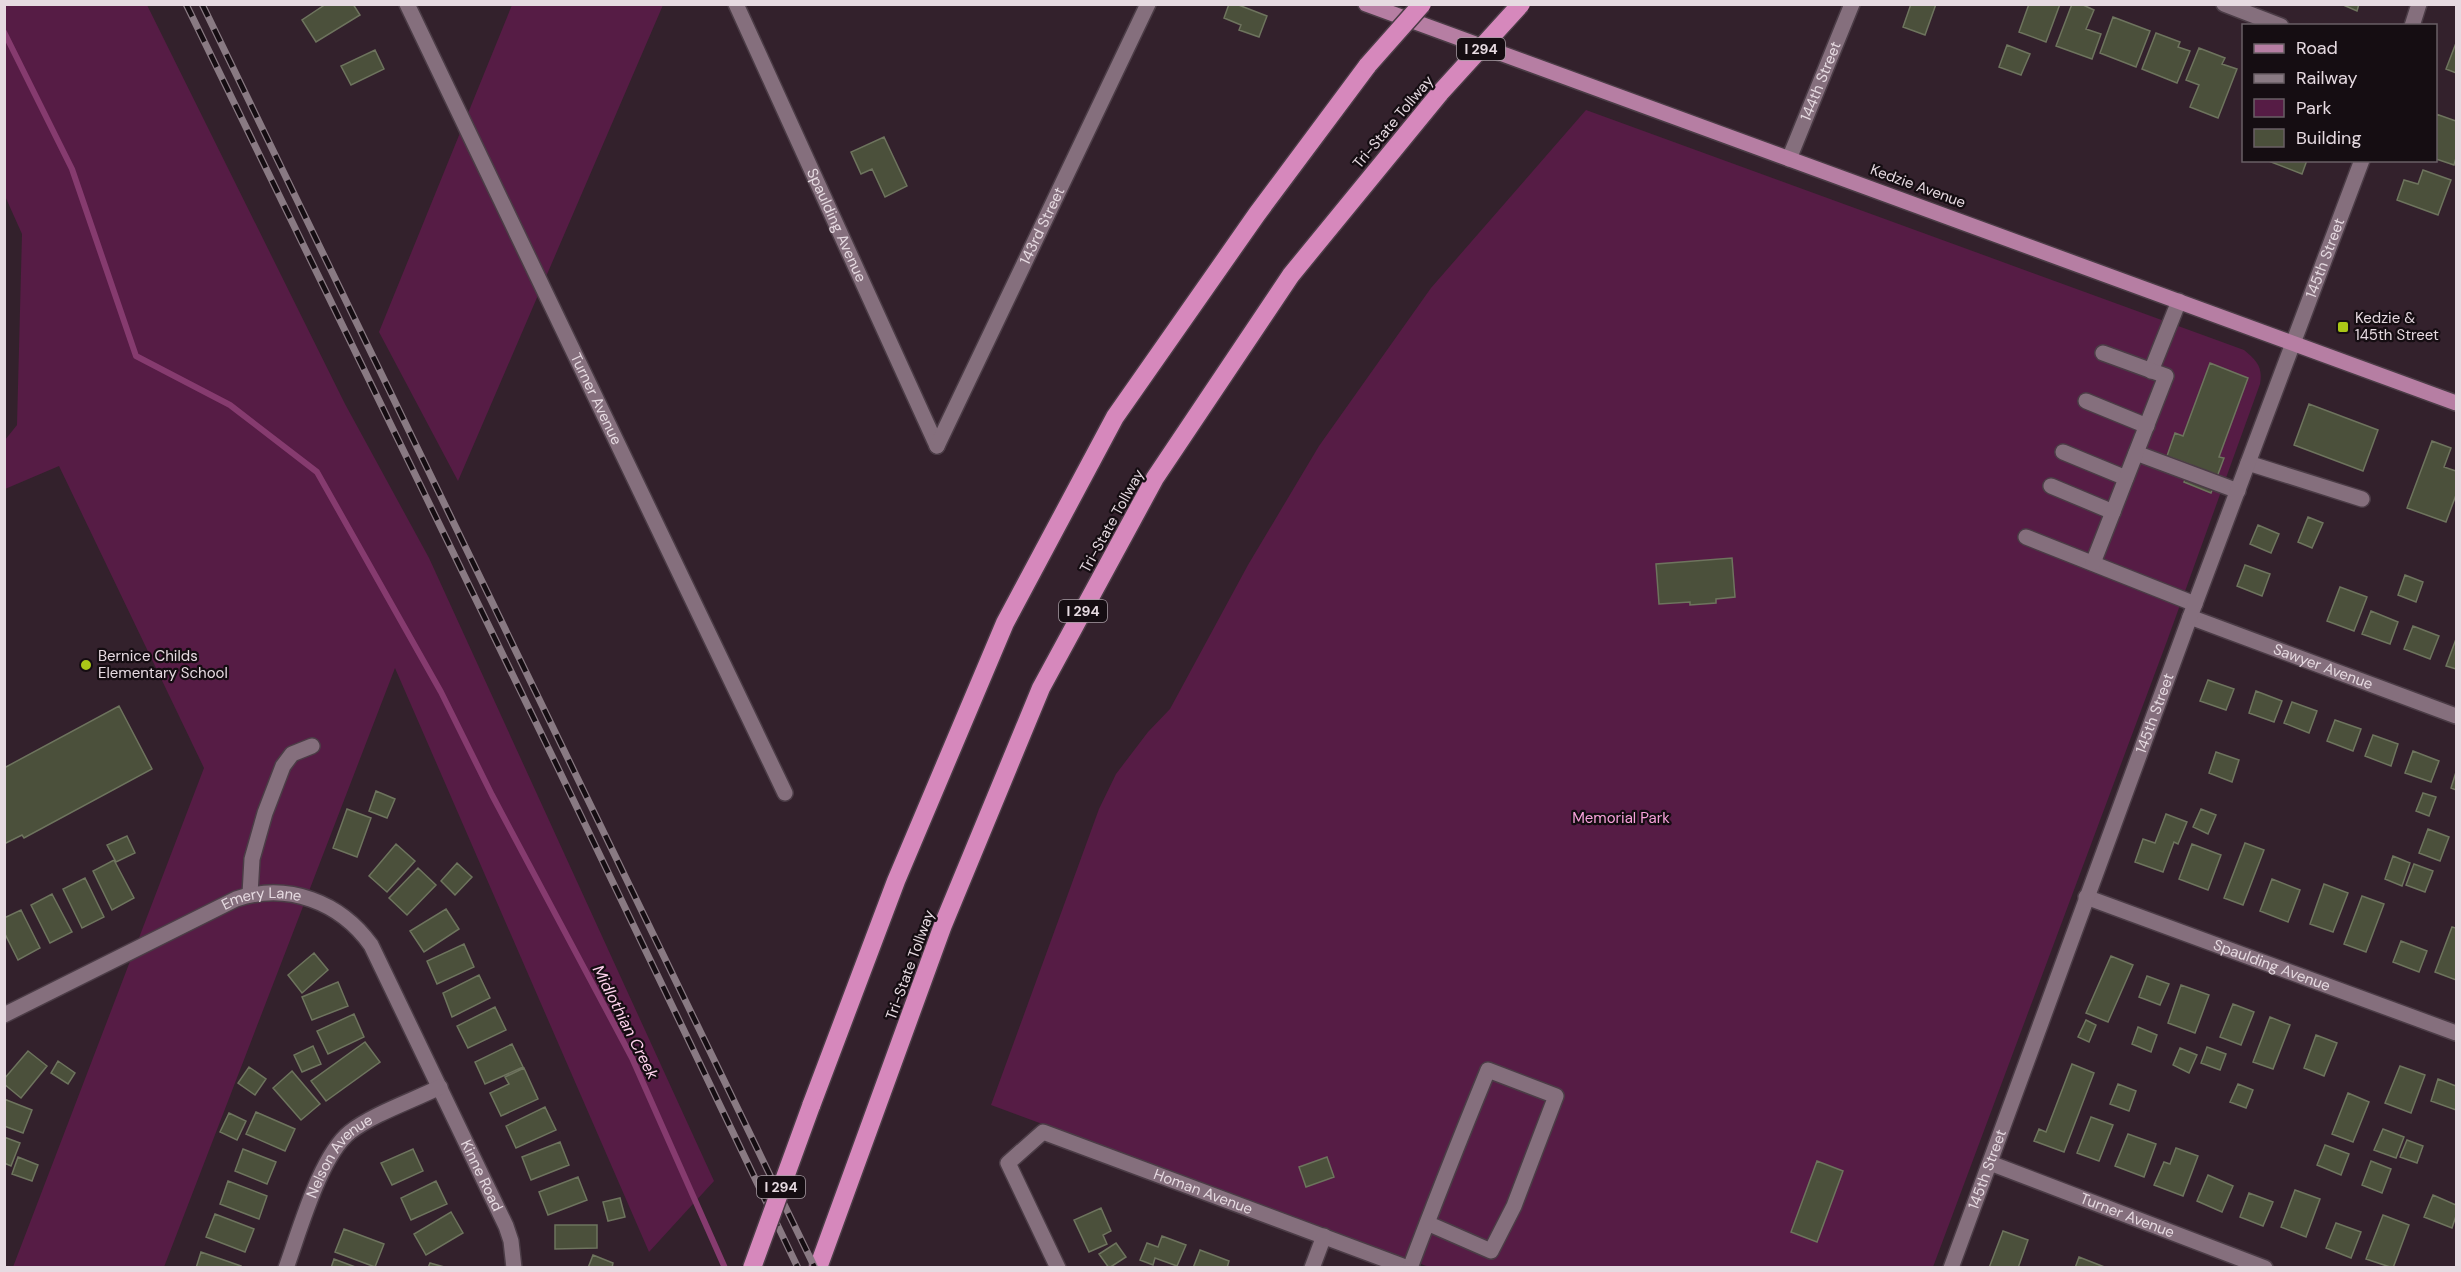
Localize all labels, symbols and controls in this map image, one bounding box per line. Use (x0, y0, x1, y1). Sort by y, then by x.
legend (2242, 24, 2437, 162)
text: Road (2296, 36, 2338, 60)
road number: I 294 (1457, 38, 1505, 60)
street label: 144th Street (1796, 38, 1846, 124)
text: Railway (2296, 66, 2358, 90)
street label: Tri-State Tollway (1348, 71, 1438, 173)
text: Park (2296, 96, 2332, 120)
text: Building (2296, 126, 2361, 150)
street label: Kedzie Avenue (1868, 159, 1968, 213)
street label: Spaulding Avenue (802, 165, 871, 285)
street label: 143rd Street (1015, 184, 1069, 268)
street label: 145th Street (2301, 215, 2349, 301)
place label: Kedzie & 145th Street (2355, 308, 2439, 345)
marker: Kedzie & 145th Street (2336, 320, 2350, 334)
street label: Turner Avenue (566, 350, 627, 448)
street label: Tri-State Tollway (1075, 465, 1149, 576)
road number: I 294 (1059, 600, 1107, 622)
street label: Sawyer Avenue (2270, 639, 2376, 694)
place label: Bernice Childs Elementary School (98, 646, 228, 683)
marker: Bernice Childs Elementary School (79, 658, 93, 672)
street label: 145th Street (2131, 670, 2179, 756)
park label: Memorial Park (1572, 808, 1670, 828)
street label: Emery Lane (218, 883, 304, 915)
street label: Tri-State Tollway (881, 907, 939, 1023)
street label: Spaulding Avenue (2211, 935, 2333, 996)
water label: Midlothian Creek (588, 962, 664, 1084)
street label: Nelson Avenue (302, 1110, 376, 1201)
street label: 145th Street (1963, 1126, 2011, 1212)
street label: Kinne Road (456, 1136, 507, 1215)
street label: Homan Avenue (1151, 1164, 1256, 1219)
road number: I 294 (757, 1176, 805, 1198)
street label: Turner Avenue (2077, 1188, 2177, 1243)

